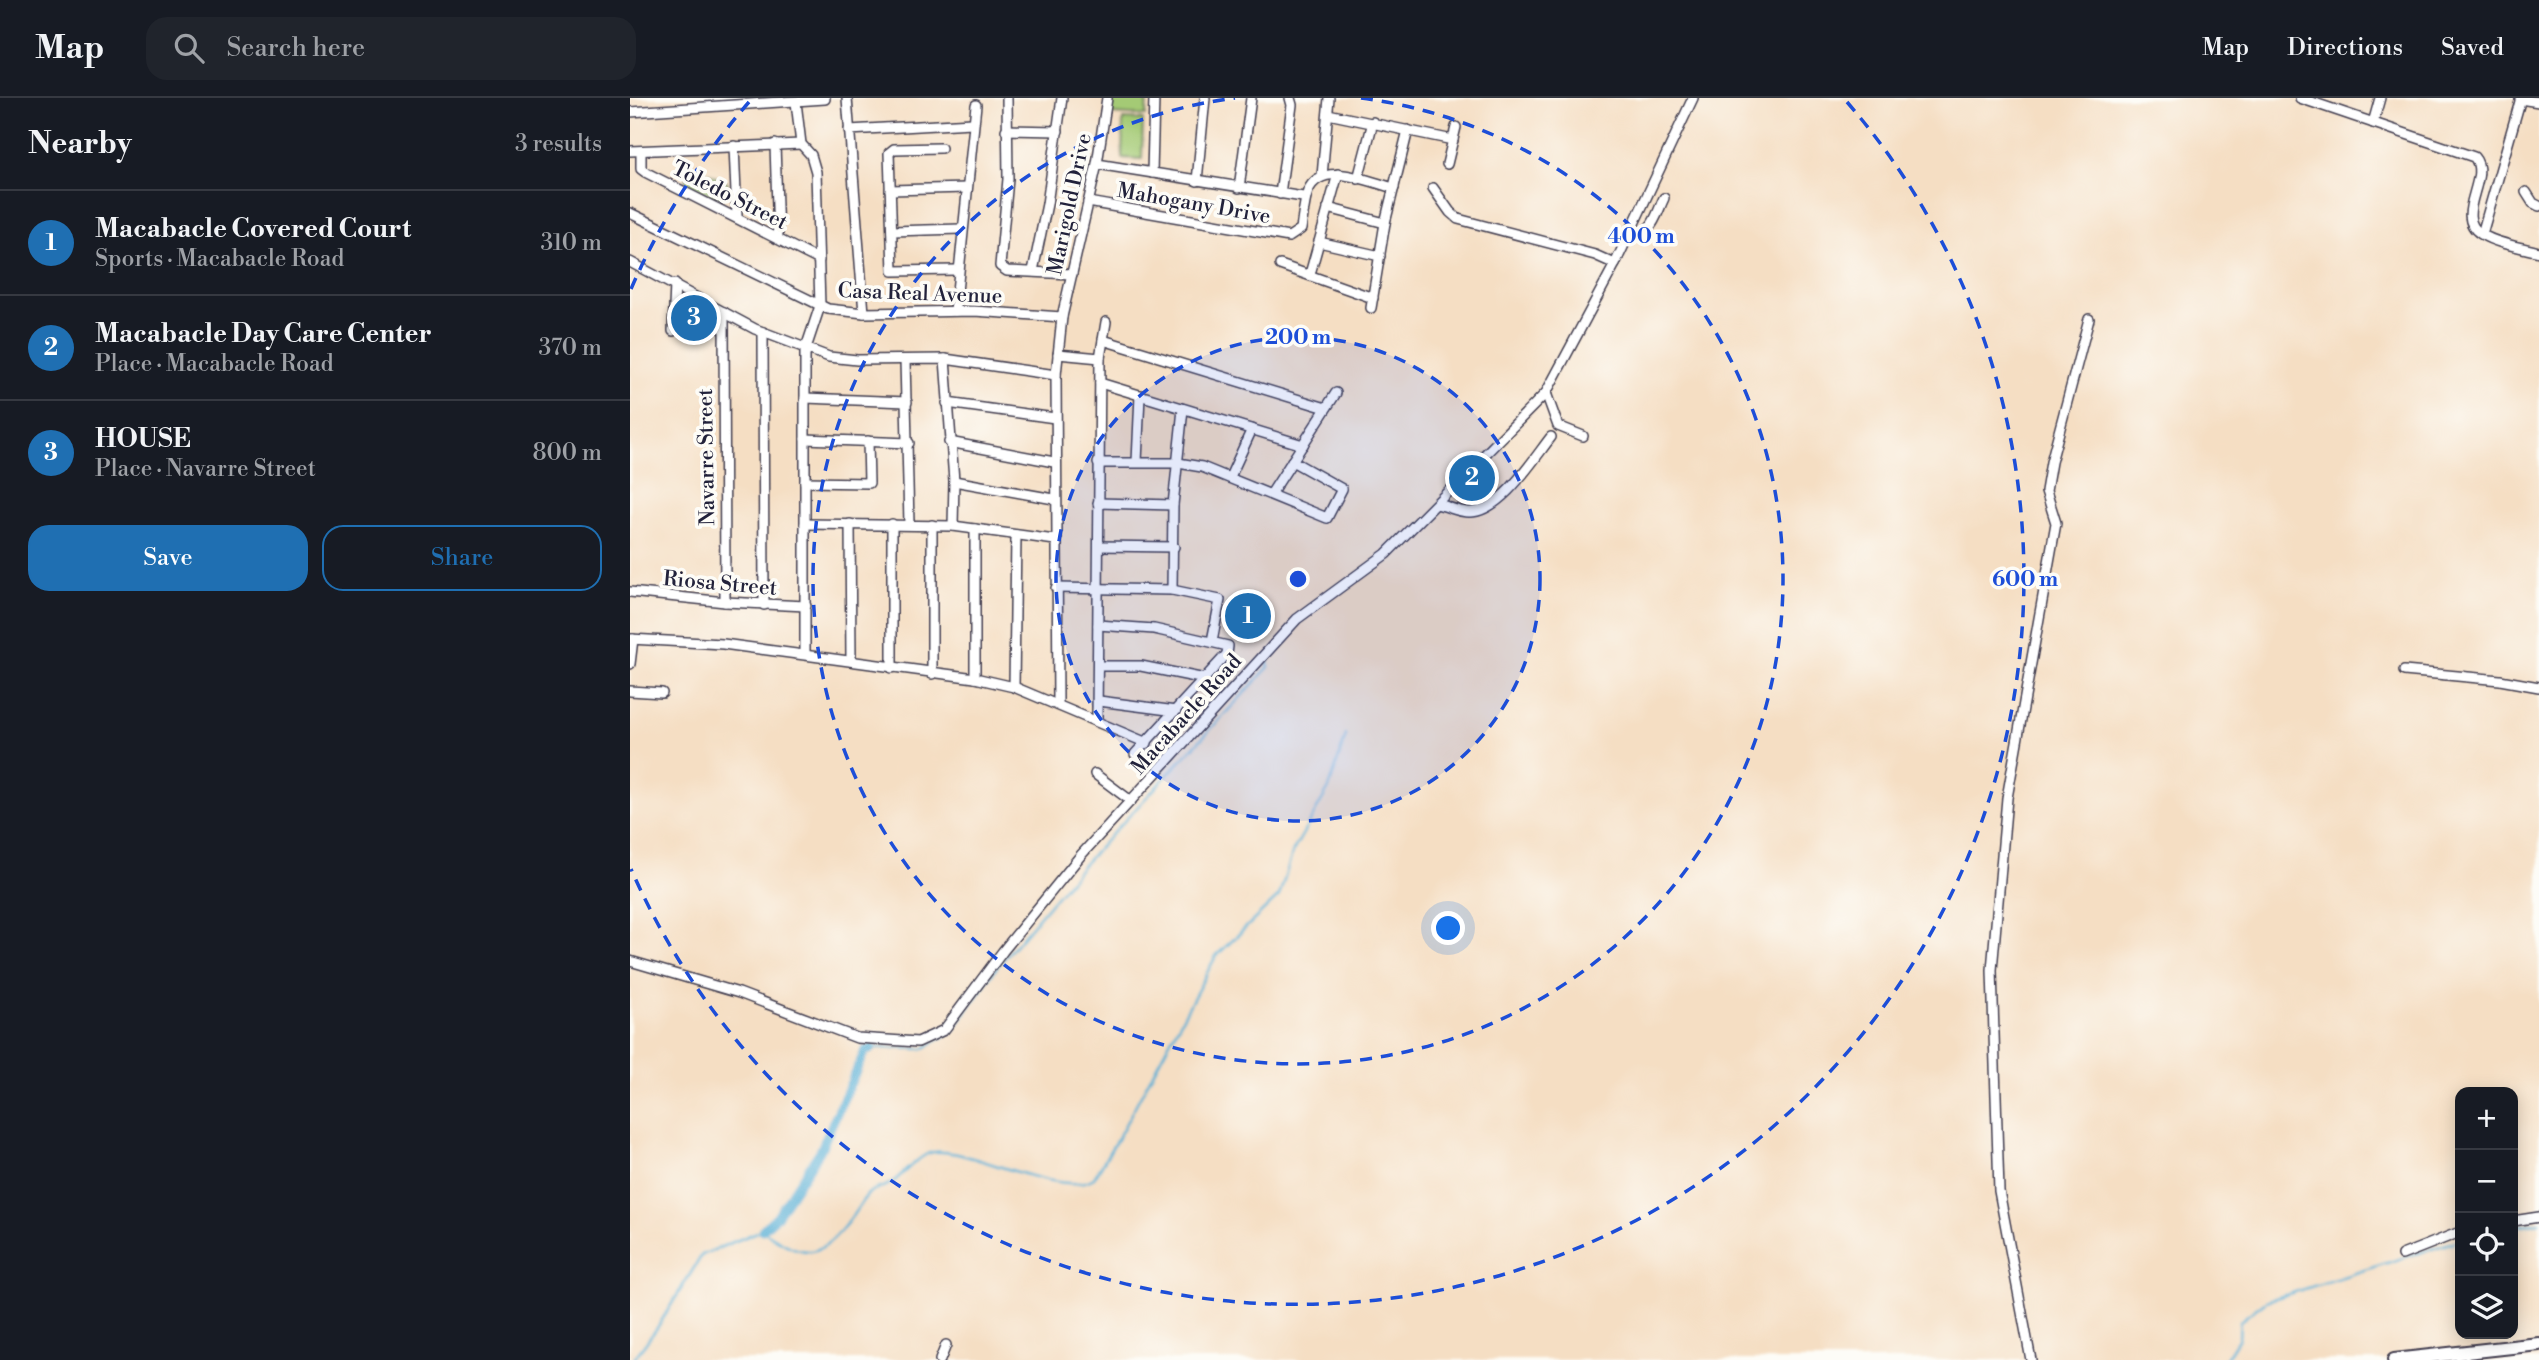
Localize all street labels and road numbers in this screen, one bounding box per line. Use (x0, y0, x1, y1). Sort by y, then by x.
street label: Marigold Drive (1042, 131, 1098, 277)
street label: Toledo Street (667, 156, 792, 236)
street label: Mahogany Drive (1115, 178, 1273, 230)
street label: Casa Real Avenue (837, 278, 1003, 310)
street label: Navarre Street (693, 388, 721, 526)
street label: Riosa Street (662, 566, 779, 602)
street label: Macabacle Road (1126, 649, 1248, 780)

